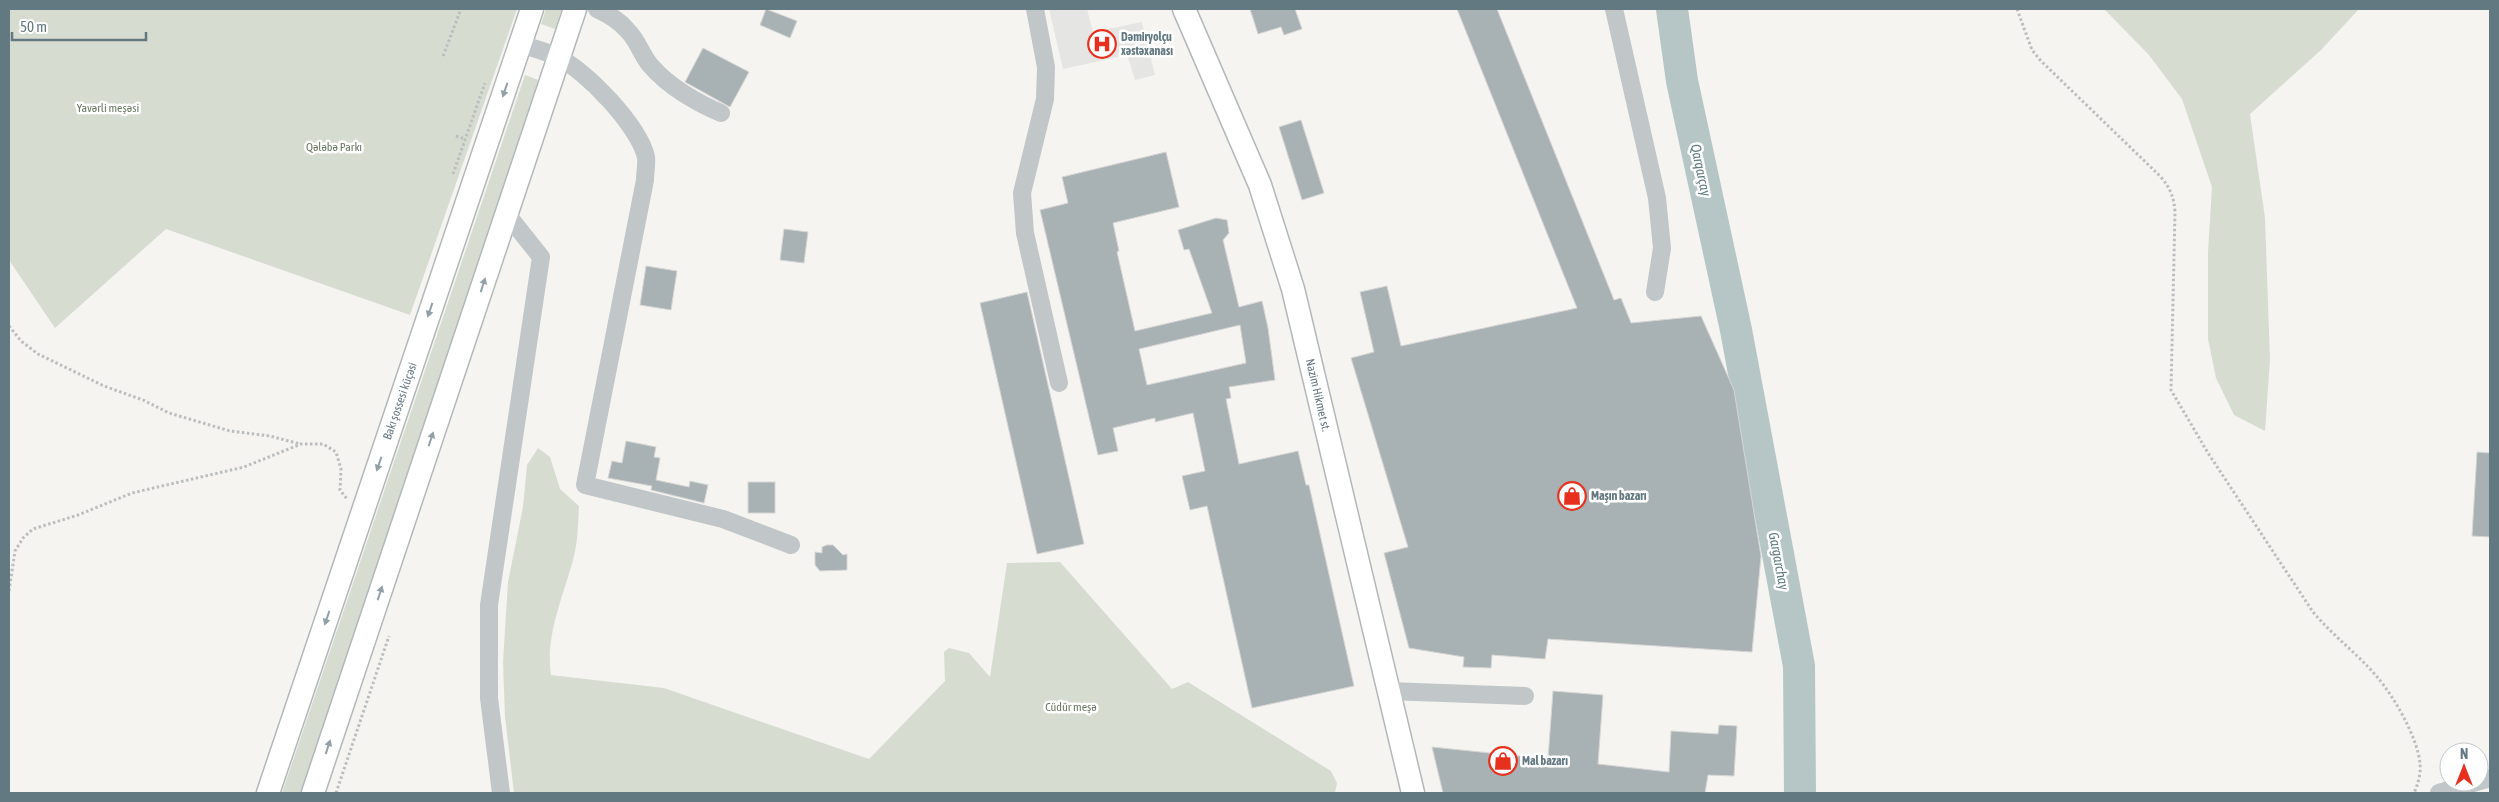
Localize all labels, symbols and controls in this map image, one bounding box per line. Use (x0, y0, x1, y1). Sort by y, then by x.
scale bar (12, 10, 146, 42)
text: 50 m (20, 18, 47, 35)
hospital icon: Dəmiryolçu xəstəxanası (1087, 29, 1117, 59)
place label: Dəmiryolçu xəstəxanası (1121, 30, 1173, 58)
one-way arrow (501, 83, 509, 98)
park label: Yavərli meşəsi (77, 101, 139, 115)
park label: Qələbə Parkı (306, 140, 362, 154)
water label: Qarqarçay (1688, 143, 1714, 198)
one-way arrow (479, 277, 487, 292)
one-way arrow (426, 303, 434, 318)
street label: Nazim Hikmet st. (1303, 357, 1333, 433)
street label: Bakı şossesi küçəsi (380, 360, 420, 442)
one-way arrow (428, 431, 435, 446)
one-way arrow (374, 457, 382, 472)
shop icon: Maşın bazarı (1557, 481, 1587, 511)
place label: Maşın bazarı (1591, 489, 1647, 503)
water label: Gargarchay (1766, 531, 1792, 591)
one-way arrow (376, 585, 384, 600)
one-way arrow (322, 611, 330, 626)
park label: Cüdür meşə (1045, 700, 1097, 714)
one-way arrow (325, 739, 333, 754)
north arrow (2439, 742, 2489, 792)
shop icon: Mal bazarı (1488, 746, 1518, 776)
text: N (2460, 746, 2468, 762)
place label: Mal bazarı (1522, 754, 1568, 768)

